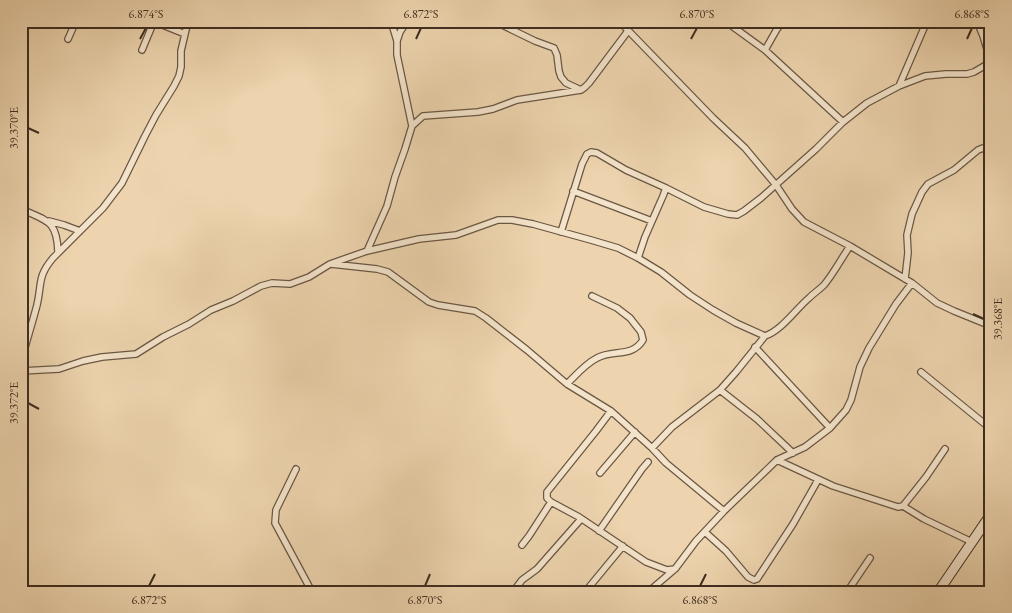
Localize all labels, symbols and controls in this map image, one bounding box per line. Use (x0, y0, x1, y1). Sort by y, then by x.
text: 6.874°S (129, 6, 164, 22)
text: 6.872°S (404, 6, 439, 22)
text: 6.870°S (680, 6, 715, 22)
text: 6.868°S (955, 6, 990, 22)
text: 39.370°E (6, 107, 22, 149)
text: 39.368°E (990, 298, 1006, 340)
text: 39.372°E (6, 382, 22, 424)
text: 6.872°S (132, 592, 167, 608)
text: 6.870°S (408, 592, 443, 608)
text: 6.868°S (683, 592, 718, 608)

